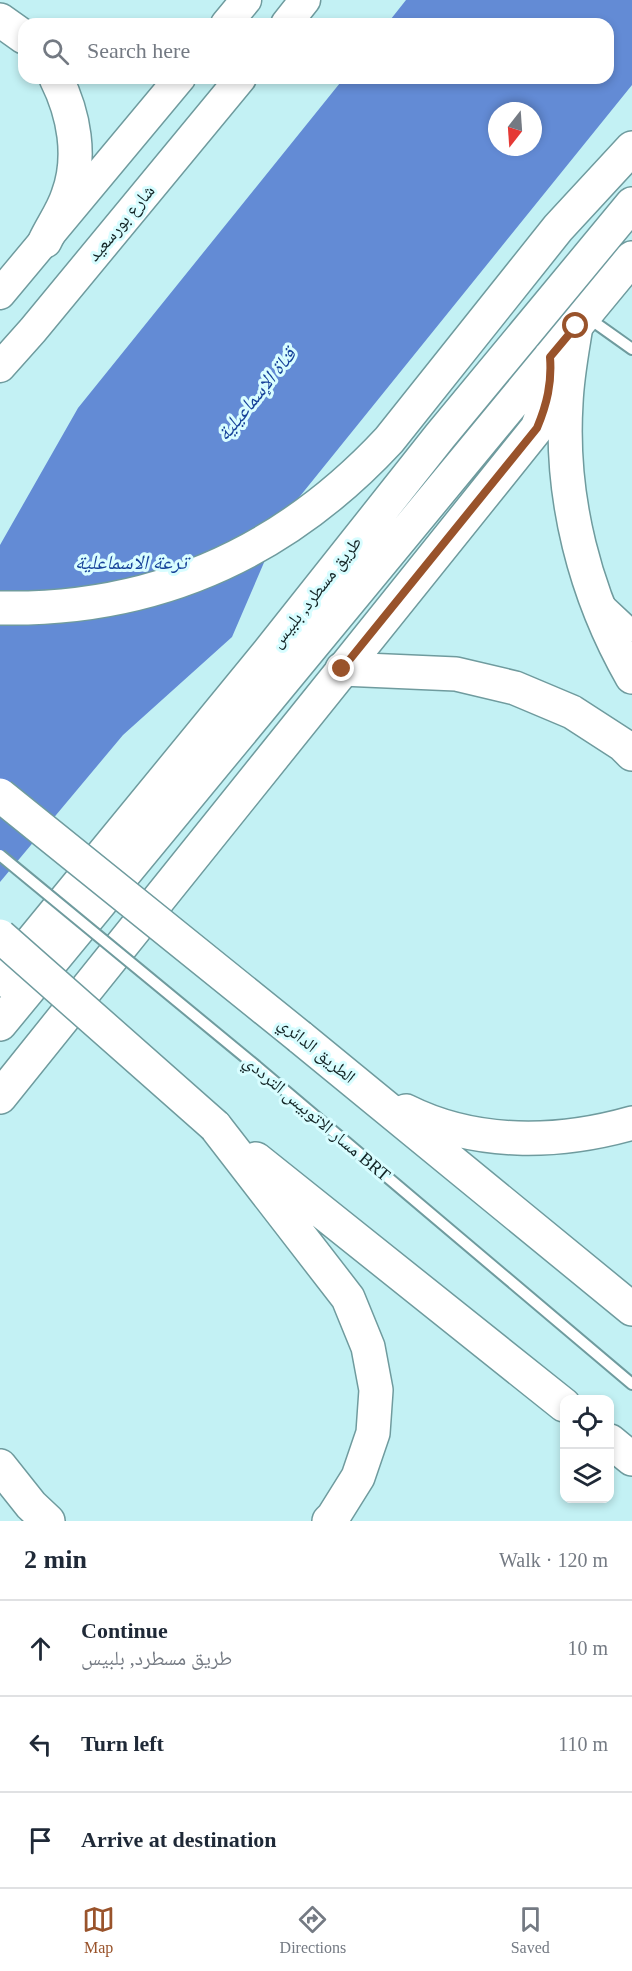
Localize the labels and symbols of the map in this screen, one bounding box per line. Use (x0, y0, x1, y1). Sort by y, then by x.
north arrow (488, 102, 542, 156)
street label: شارع بورسعيد (83, 181, 159, 266)
route start (562, 312, 588, 338)
water label: قناة الإسماعيلية (212, 341, 302, 445)
street label: طريق مسطرد, بلبيس (266, 532, 367, 652)
water label: ترعة الاسماعلية (75, 551, 191, 574)
route end (328, 655, 354, 681)
street label: الطريق الدائري (272, 1013, 360, 1091)
street label: مسار الاتوبيس الترددي BRT (237, 1051, 394, 1189)

